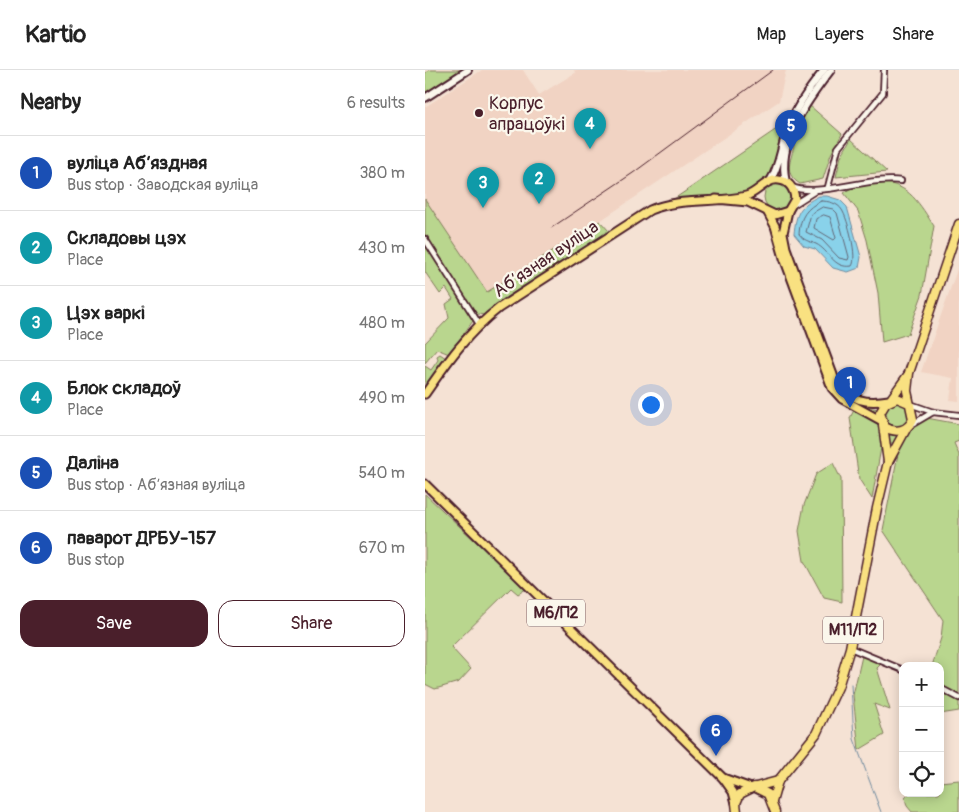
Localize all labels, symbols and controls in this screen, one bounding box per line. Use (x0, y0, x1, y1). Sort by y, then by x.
text: Kartio (25, 20, 86, 49)
text: Map (757, 23, 786, 46)
text: Layers (814, 23, 864, 46)
text: Share (892, 23, 934, 46)
text: Nearby (20, 89, 81, 116)
place label: Корпус апрацоўкі (489, 92, 565, 136)
text: 6 results (347, 93, 405, 113)
marker: Корпус апрацоўкі (473, 107, 485, 119)
pin: 4 (574, 108, 606, 149)
pin: 5 (775, 110, 807, 151)
text: вуліца Абʼяздная (67, 151, 207, 175)
text: 1 (33, 163, 39, 183)
text: 380 m (359, 163, 405, 183)
pin: 2 (523, 163, 555, 204)
pin: 3 (467, 167, 499, 208)
text: Bus stop · Заводская вуліца (67, 175, 258, 195)
street label: Абʼязная вуліца (489, 215, 603, 303)
text: Складовы цэх (67, 226, 186, 250)
text: 2 (32, 238, 40, 258)
text: 430 m (358, 238, 405, 258)
text: Place (67, 250, 103, 270)
text: Цэх варкі (67, 301, 145, 325)
text: 3 (32, 313, 40, 333)
text: 480 m (359, 313, 405, 333)
text: Place (67, 325, 103, 345)
pin: 1 (834, 367, 866, 408)
text: Блок складоў (67, 376, 181, 400)
text: 4 (31, 388, 41, 408)
text: 490 m (359, 388, 405, 408)
your location (638, 392, 664, 418)
text: Place (67, 400, 103, 420)
text: Даліна (67, 451, 119, 475)
text: 5 (32, 463, 40, 483)
text: 540 m (358, 463, 405, 483)
text: Bus stop · Абʼязная вуліца (67, 475, 245, 495)
text: паварот ДРБУ-157 (67, 526, 216, 550)
text: 6 (31, 538, 41, 558)
text: 670 m (359, 538, 405, 558)
text: Bus stop (67, 550, 125, 570)
button: Save (20, 600, 208, 647)
button: Share (218, 600, 405, 647)
road number: М6/П2 (527, 600, 585, 626)
road number: М11/П2 (823, 616, 883, 644)
map controls (899, 662, 944, 797)
button: + (899, 662, 944, 707)
button: − (899, 707, 944, 752)
pin: 6 (700, 715, 732, 756)
button: locate (899, 752, 944, 797)

